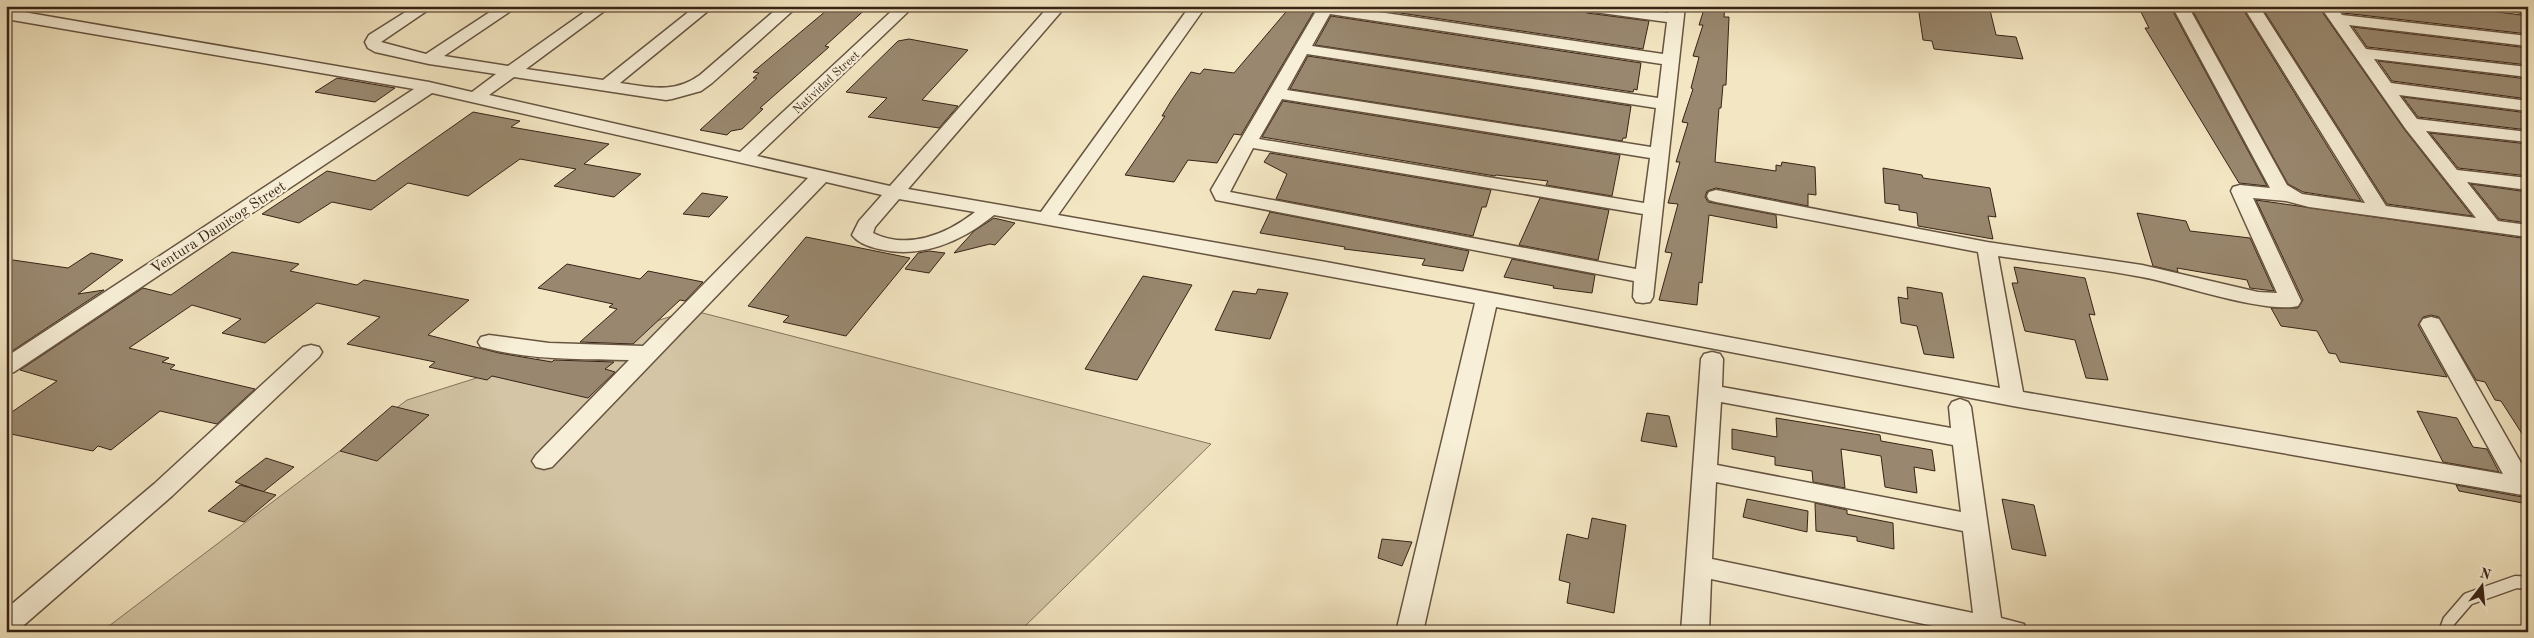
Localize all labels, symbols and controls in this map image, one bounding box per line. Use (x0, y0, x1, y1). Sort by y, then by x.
street label: Natividad Street (791, 49, 862, 116)
street label: Ventura Damicog Street (149, 179, 289, 277)
north arrow (2456, 560, 2506, 610)
text: N (2478, 566, 2493, 583)

